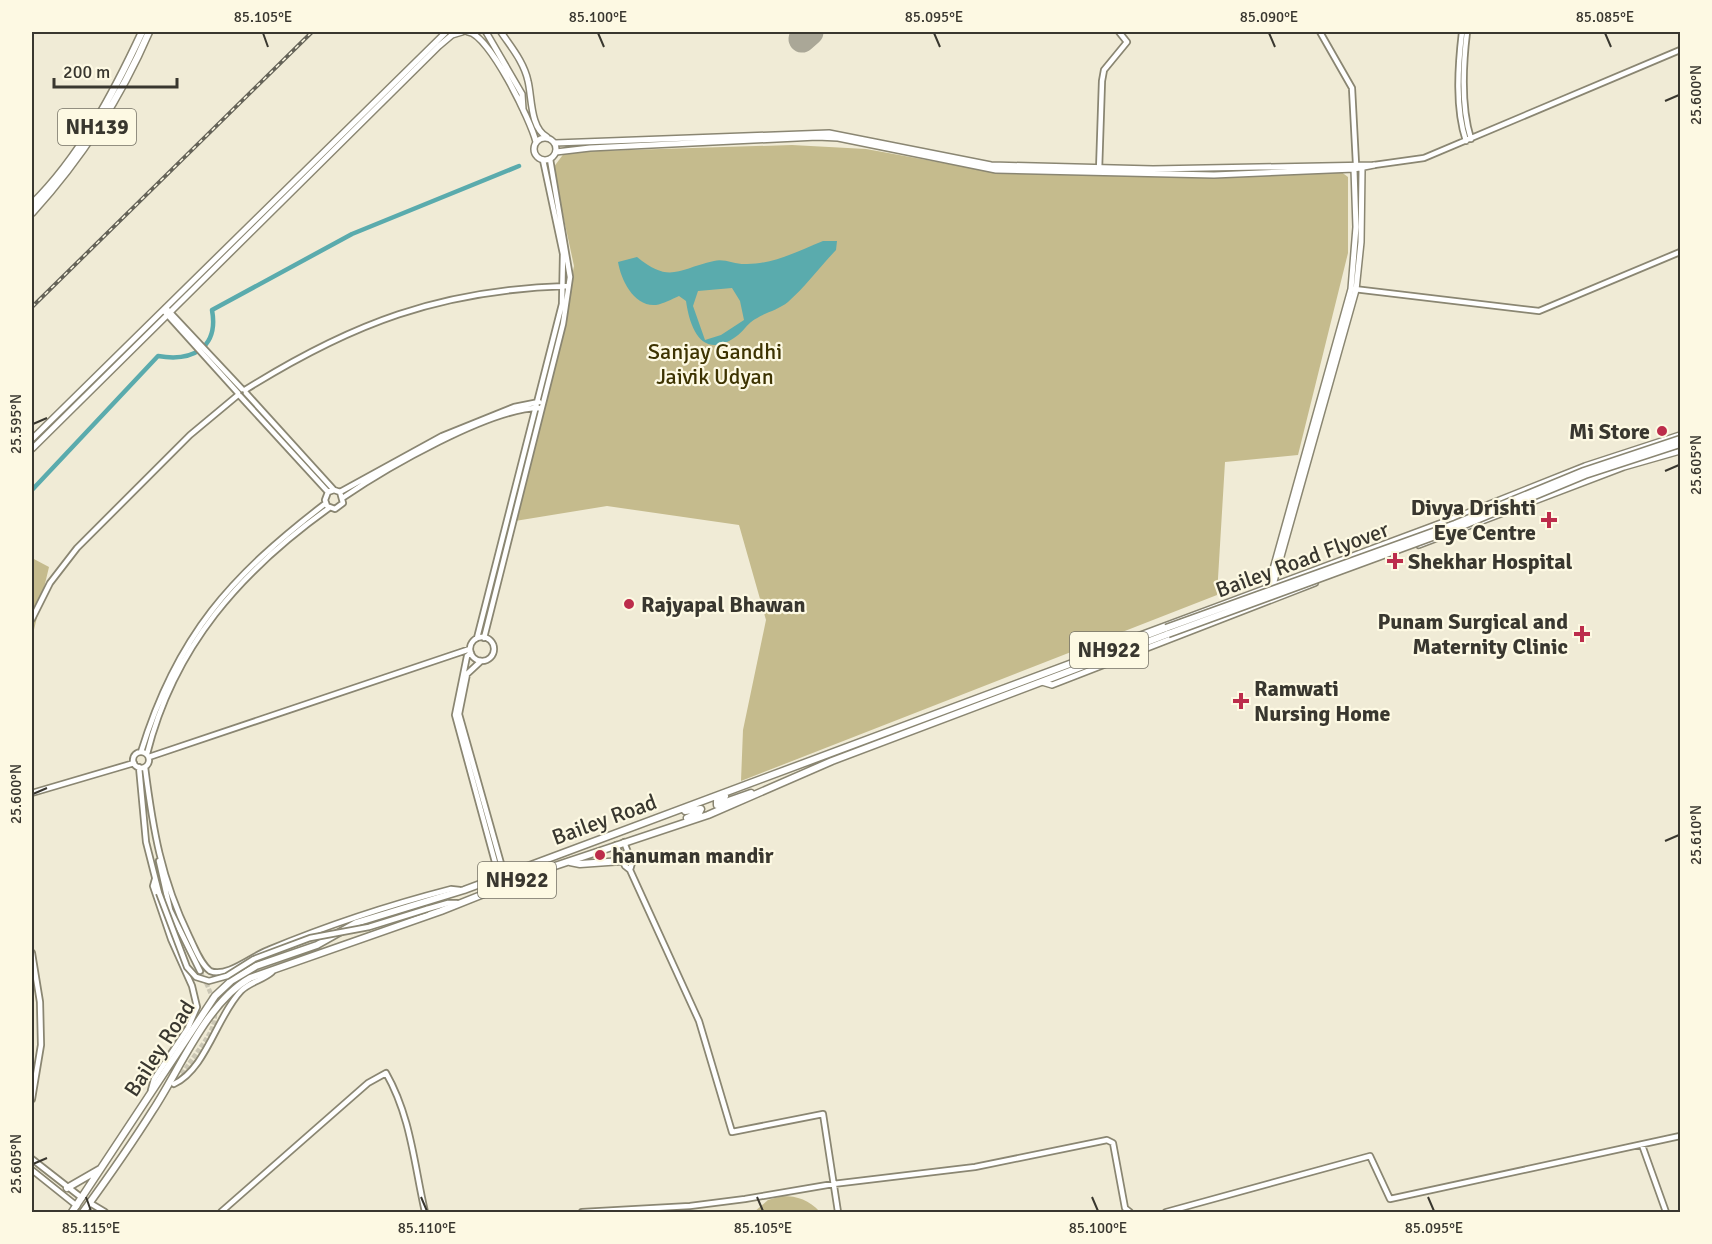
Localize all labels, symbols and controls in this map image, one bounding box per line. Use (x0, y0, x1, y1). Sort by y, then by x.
text: 85.105°E (234, 8, 292, 26)
text: 85.100°E (569, 8, 627, 26)
text: 85.095°E (905, 8, 963, 26)
text: 85.090°E (1240, 8, 1298, 26)
text: 85.085°E (1576, 8, 1634, 26)
scale bar (54, 51, 177, 89)
text: 200 m (63, 61, 110, 83)
text: 25.600°N (1687, 65, 1705, 125)
road number: NH139 (58, 109, 136, 145)
park label: Sanjay Gandhi Jaivik Udyan (648, 338, 782, 390)
text: 25.595°N (7, 394, 25, 454)
place label: Mi Store (1569, 418, 1650, 445)
marker: Mi Store (1655, 424, 1669, 438)
text: 25.605°N (1687, 435, 1705, 495)
place label: Divya Drishti Eye Centre (1411, 494, 1536, 546)
marker: Divya Drishti Eye Centre (1540, 511, 1558, 529)
street label: Bailey Road Flyover (1212, 516, 1392, 603)
place label: Shekhar Hospital (1408, 548, 1573, 575)
marker: Shekhar Hospital (1386, 552, 1404, 570)
place label: Rajyapal Bhawan (641, 591, 806, 618)
marker: Rajyapal Bhawan (622, 597, 636, 611)
place label: Punam Surgical and Maternity Clinic (1377, 608, 1568, 660)
marker: Punam Surgical and Maternity Clinic (1573, 625, 1591, 643)
road number: NH922 (1070, 632, 1148, 668)
place label: Ramwati Nursing Home (1254, 675, 1391, 727)
marker: Ramwati Nursing Home (1232, 692, 1250, 710)
text: 25.600°N (7, 764, 25, 824)
street label: Bailey Road (548, 788, 660, 851)
text: 25.610°N (1687, 805, 1705, 865)
place label: hanuman mandir (612, 842, 774, 869)
marker: hanuman mandir (593, 848, 607, 862)
road number: NH922 (478, 862, 556, 898)
street label: Bailey Road (118, 995, 201, 1102)
text: 25.605°N (7, 1134, 25, 1194)
text: 85.115°E (62, 1219, 120, 1237)
text: 85.110°E (398, 1219, 456, 1237)
text: 85.105°E (734, 1219, 792, 1237)
text: 85.100°E (1069, 1219, 1127, 1237)
text: 85.095°E (1405, 1219, 1463, 1237)

